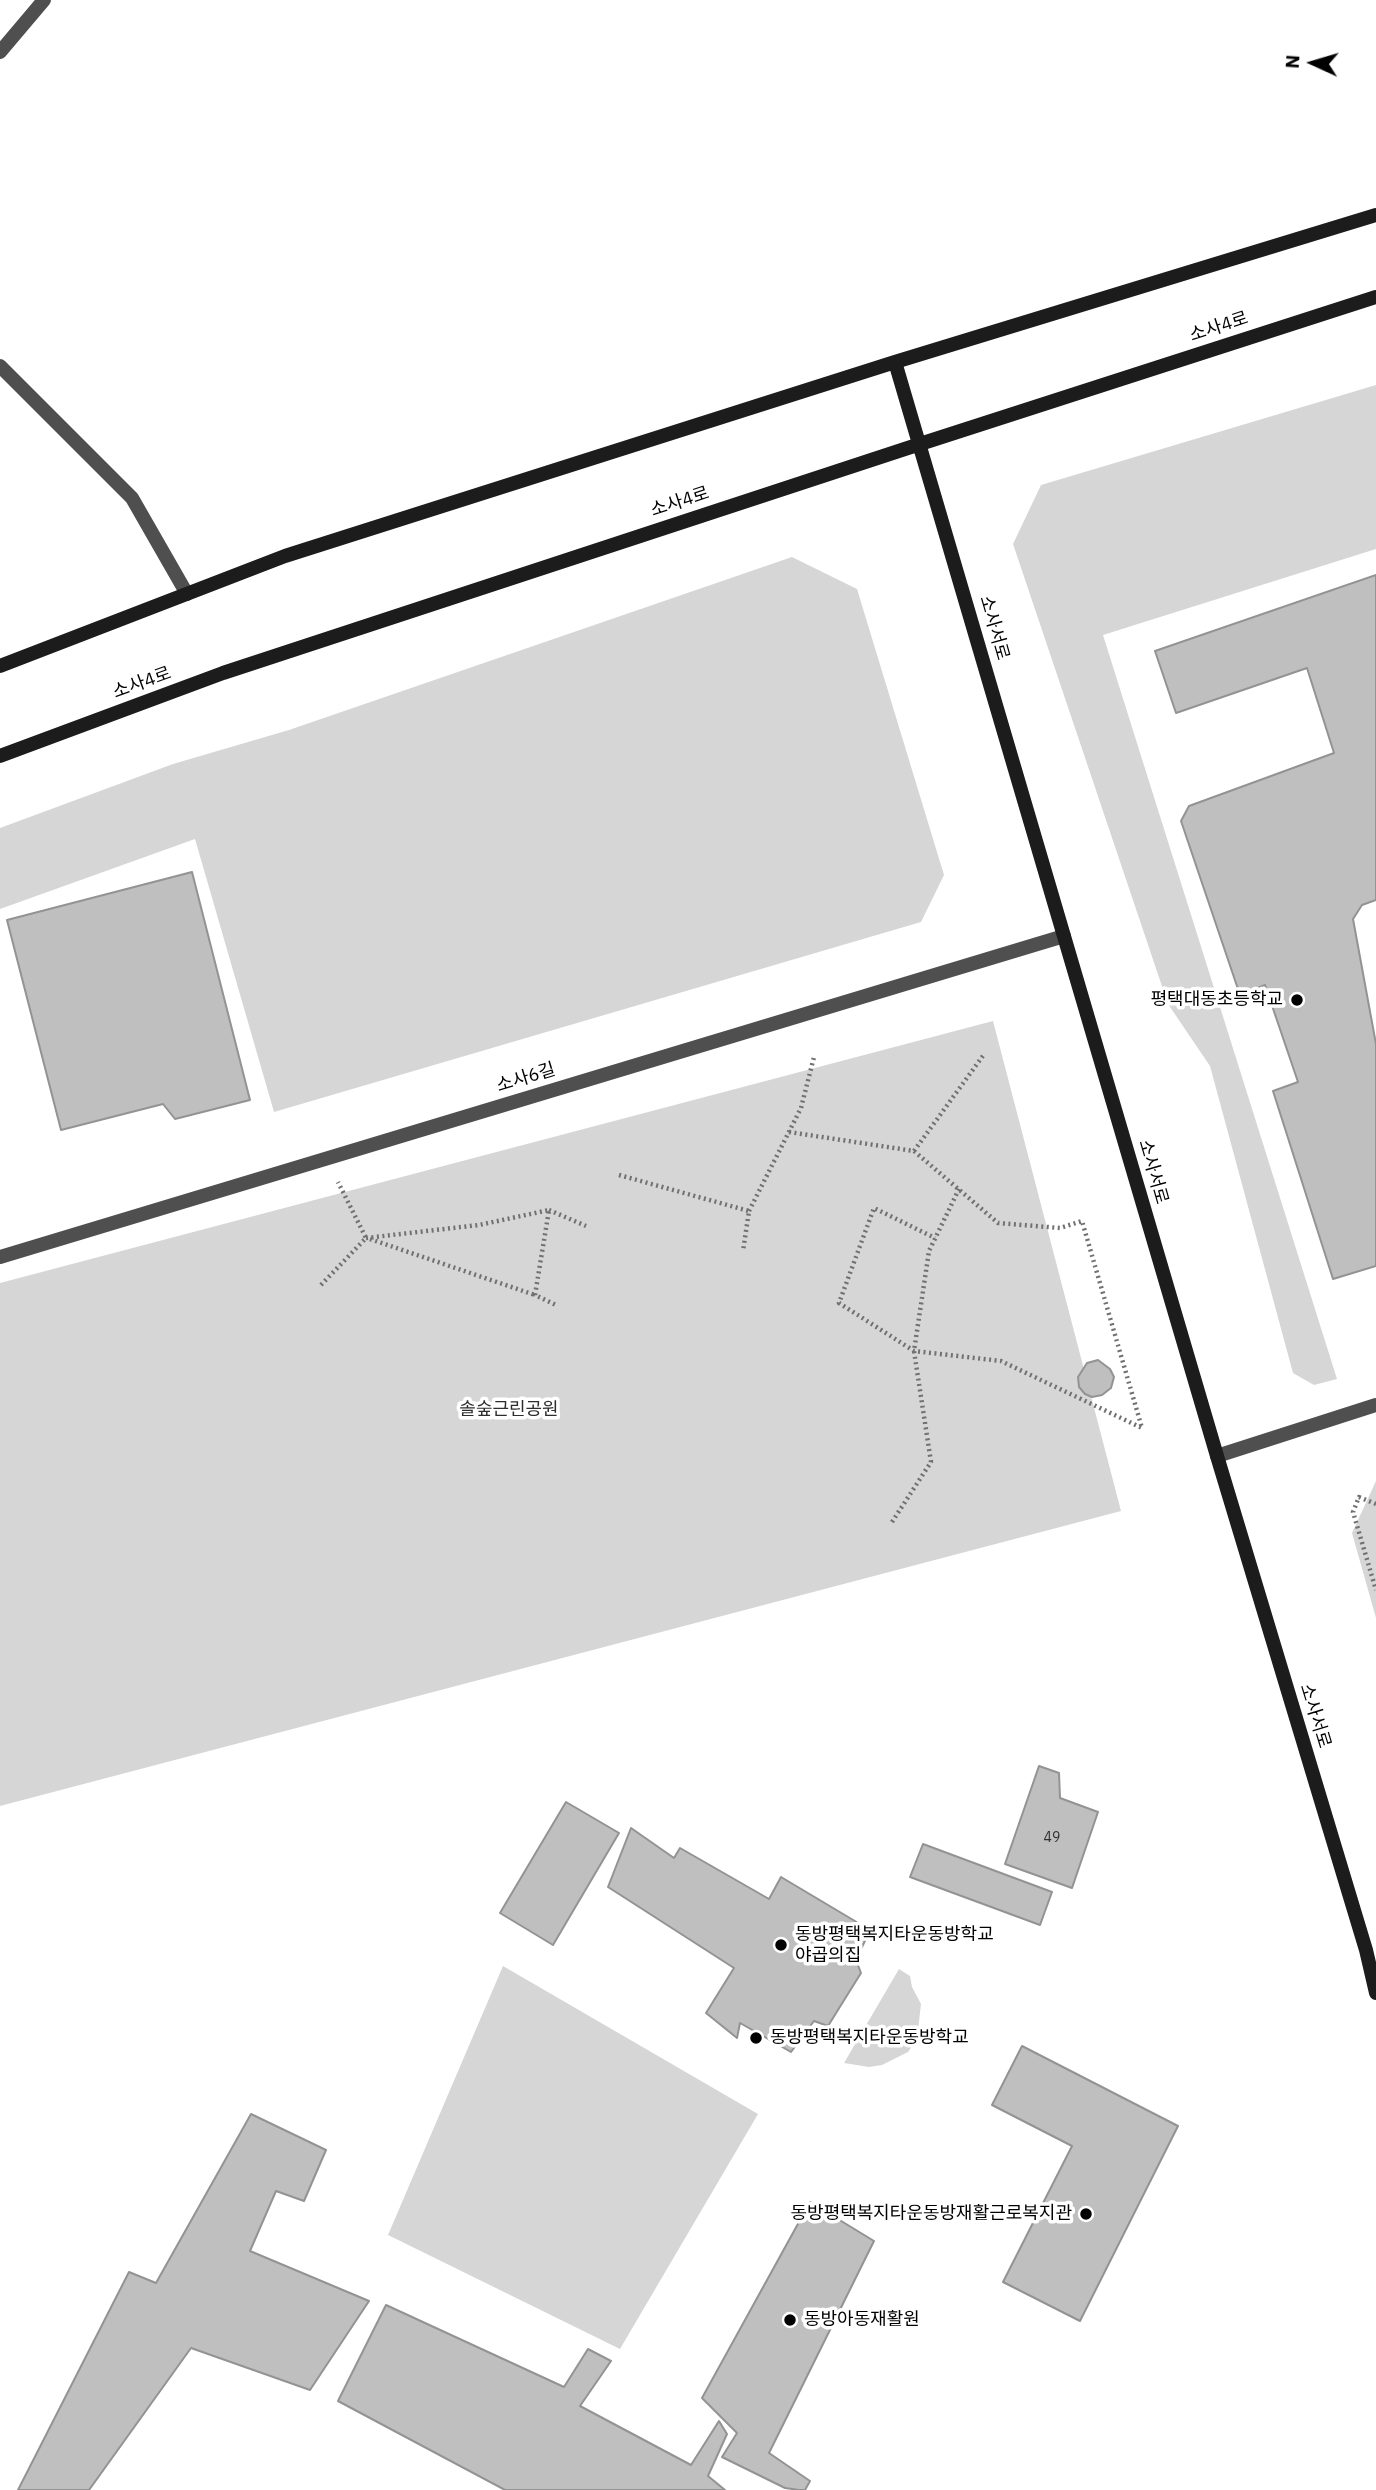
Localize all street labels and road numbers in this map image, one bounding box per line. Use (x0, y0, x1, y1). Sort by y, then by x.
street label: 소사4로 (1187, 307, 1251, 347)
street label: 소사4로 (648, 482, 712, 522)
street label: 소사서로 (974, 593, 1014, 663)
street label: 소사4로 (110, 663, 174, 703)
street label: 소사6길 (494, 1059, 558, 1097)
street label: 소사서로 (1133, 1137, 1173, 1207)
street label: 소사서로 (1295, 1681, 1335, 1751)

